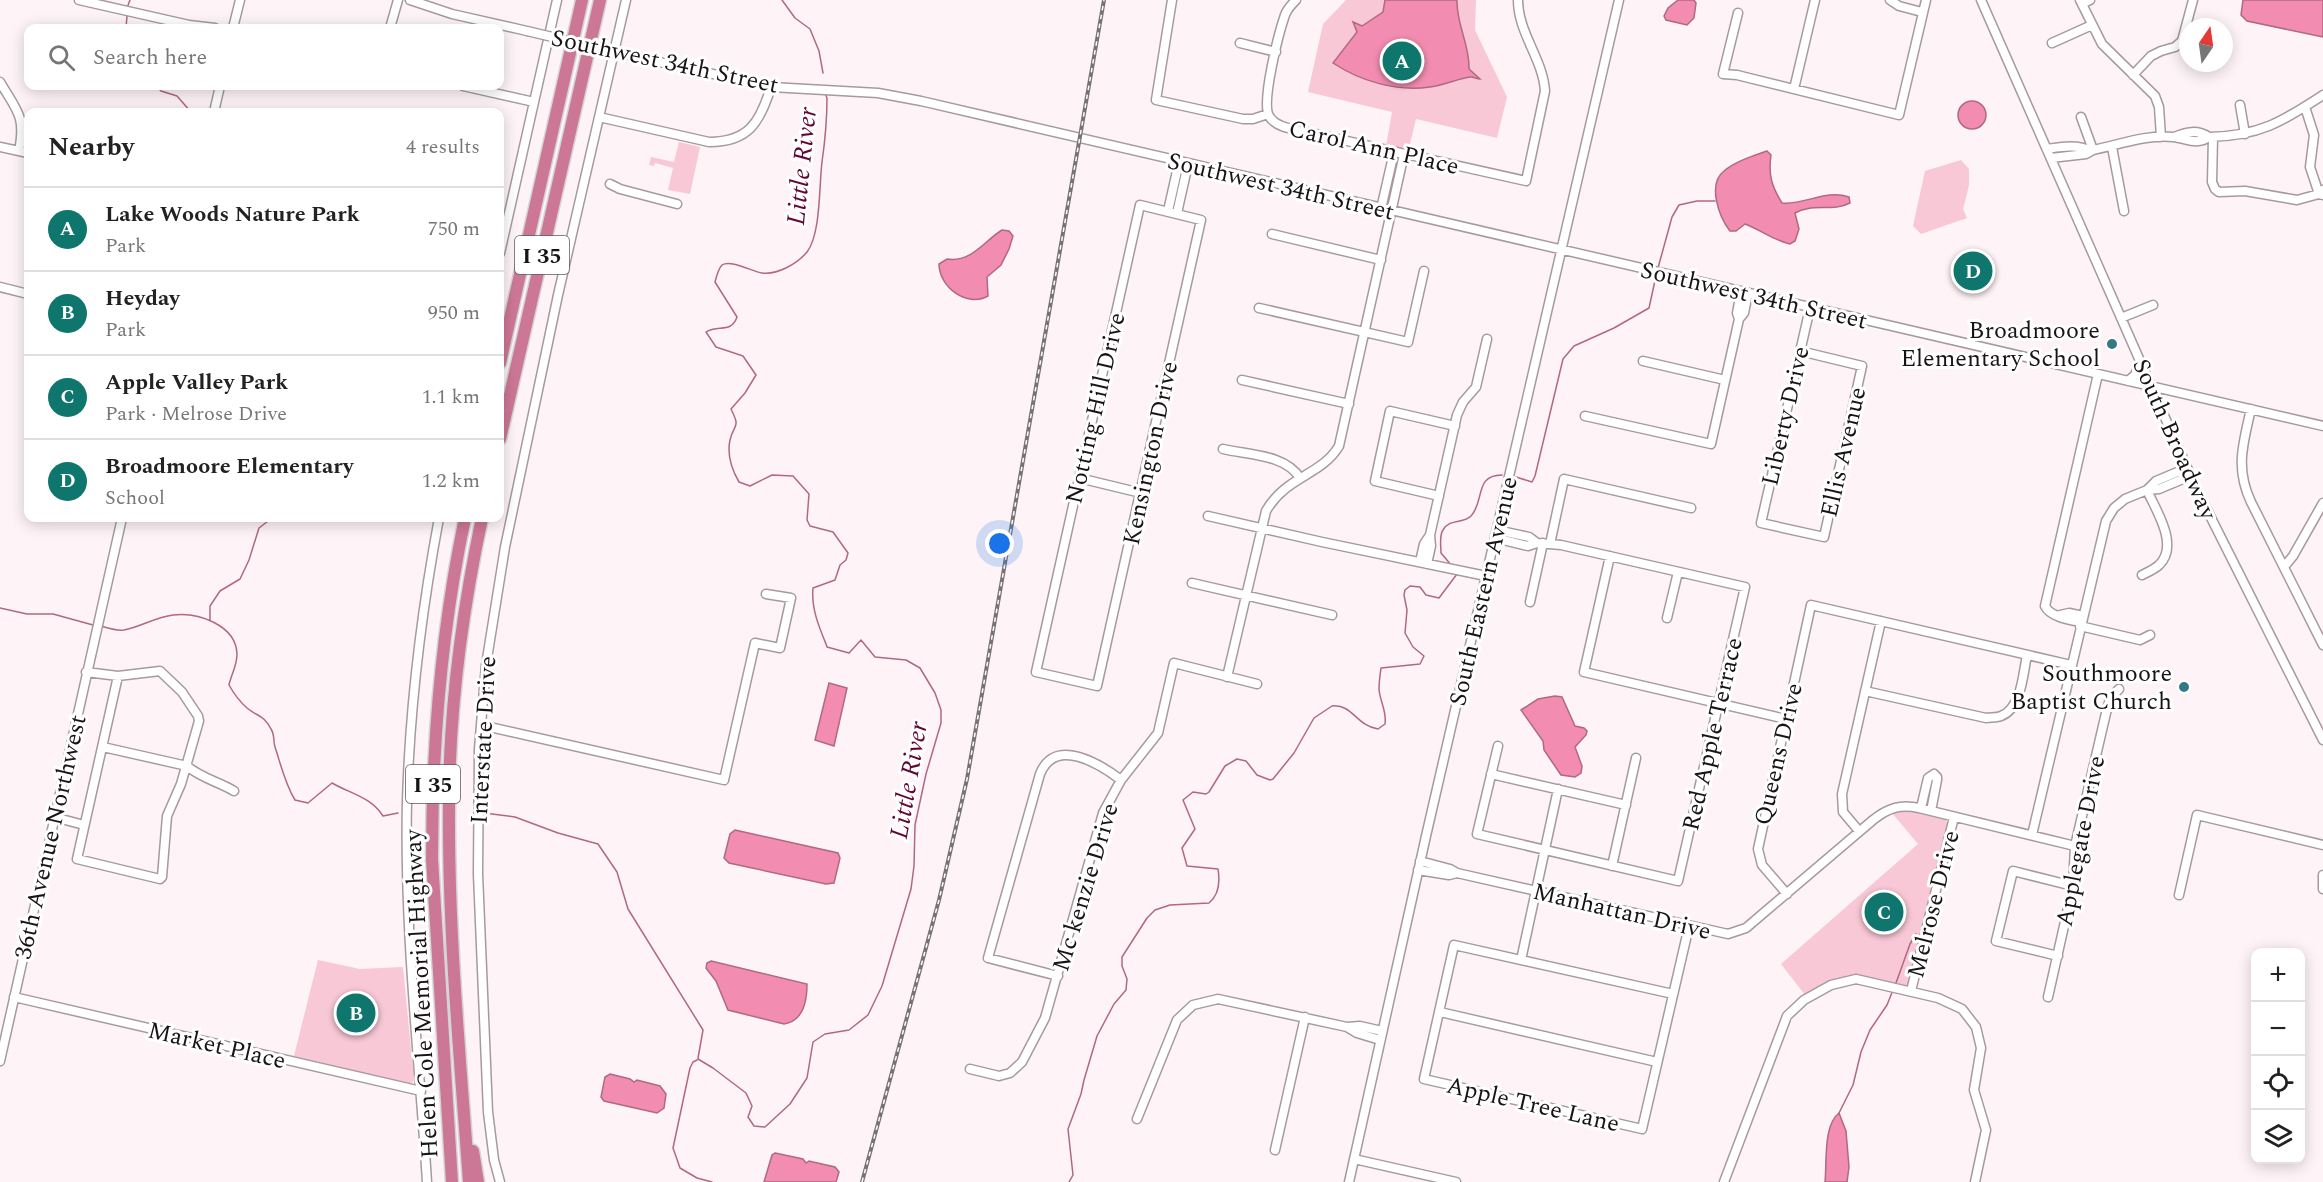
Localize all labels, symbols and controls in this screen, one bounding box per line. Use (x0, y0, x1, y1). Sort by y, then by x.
north arrow (2179, 18, 2233, 72)
street label: Southwest 34th Street (548, 20, 782, 104)
search box (24, 24, 504, 90)
pin: A (1382, 38, 1422, 84)
icon: search (45, 41, 78, 74)
text: Search here (93, 41, 207, 74)
water label: Little River (776, 104, 828, 227)
street label: Carol Ann Place (1285, 111, 1463, 185)
text: Nearby (48, 127, 134, 167)
text: 4 results (406, 132, 480, 162)
street label: Southwest 34th Street (1164, 143, 1398, 231)
text: Lake Woods Nature Park (105, 198, 360, 231)
text: A (60, 214, 75, 244)
text: 750 m (428, 214, 480, 244)
text: Park (105, 231, 146, 261)
road number: I 35 (515, 236, 569, 274)
pin: D (1954, 248, 1992, 294)
street label: Southwest 34th Street (1637, 252, 1871, 340)
text: Heyday (105, 282, 180, 315)
text: B (60, 298, 75, 328)
text: 950 m (428, 298, 480, 328)
street label: Notting Hill Drive (1056, 309, 1135, 507)
place label: Broadmoore Elementary School (1900, 313, 2100, 377)
text: Park (105, 315, 146, 345)
marker: Broadmoore Elementary School (2105, 337, 2119, 351)
street label: Liberty Drive (1752, 343, 1820, 490)
street label: South Broadway (2122, 353, 2226, 527)
street label: Kensington Drive (1114, 358, 1188, 549)
text: Apple Valley Park (105, 366, 288, 399)
text: C (60, 382, 75, 412)
text: 1.1 km (422, 382, 480, 412)
street label: Ellis Avenue (1811, 383, 1876, 521)
text: Park · Melrose Drive (105, 399, 287, 429)
text: Broadmoore Elementary (105, 450, 353, 483)
text: D (59, 466, 76, 496)
text: 1.2 km (422, 466, 480, 496)
street label: South Eastern Avenue (1440, 473, 1528, 710)
text: School (105, 483, 165, 513)
your location (985, 529, 1014, 558)
street label: Red Apple Terrace (1673, 634, 1753, 835)
street label: Interstate Drive (462, 655, 506, 825)
place label: Southmoore Baptist Church (2010, 656, 2172, 720)
street label: Queens Drive (1745, 679, 1813, 829)
marker: Southmoore Baptist Church (2177, 680, 2191, 694)
street label: 36th Avenue Northwest (5, 711, 97, 963)
water label: Little River (879, 717, 939, 842)
street label: Applegate Drive (2047, 753, 2115, 930)
road number: I 35 (406, 765, 460, 803)
street label: Mc kenzie Drive (1043, 799, 1129, 976)
street label: Helen Cole Memorial Highway (395, 827, 449, 1159)
street label: Melrose Drive (1898, 827, 1970, 982)
street label: Manhattan Drive (1529, 874, 1714, 950)
pin: C (1864, 890, 1904, 934)
map controls (2251, 948, 2305, 1164)
button: + (2251, 948, 2305, 1002)
pin: B (336, 990, 376, 1036)
button: − (2251, 1002, 2305, 1056)
street label: Market Place (144, 1013, 289, 1079)
button: locate (2251, 1056, 2305, 1110)
street label: Apple Tree Lane (1443, 1068, 1623, 1142)
button: layers (2251, 1110, 2305, 1164)

